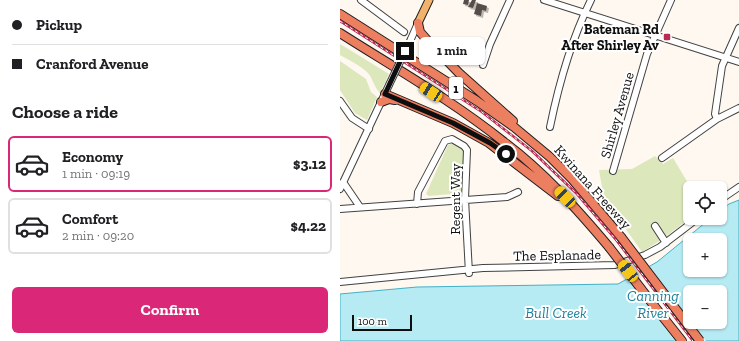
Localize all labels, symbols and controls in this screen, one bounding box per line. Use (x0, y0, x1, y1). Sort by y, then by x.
text: Pickup (36, 16, 82, 34)
place label: Bateman Rd After Shirley Av (561, 21, 660, 54)
marker: Bateman Rd After Shirley Av (662, 32, 672, 42)
callout: 1 min (419, 37, 485, 65)
route end (396, 42, 414, 60)
text: 1 min (437, 43, 467, 58)
text: Cranford Avenue (36, 55, 149, 73)
street label: Shirley Avenue (597, 70, 638, 160)
road number: 1 (449, 77, 463, 99)
car (418, 80, 444, 104)
text: Choose a ride (12, 101, 118, 123)
street label: Kwinana Freeway (551, 142, 635, 233)
route start (497, 145, 515, 163)
icon: car (14, 146, 50, 182)
text: Economy (62, 148, 123, 166)
text: $3.12 (293, 155, 326, 173)
street label: Regent Way (447, 163, 464, 235)
text: 1 min · 09:19 (62, 166, 130, 181)
map controls (683, 181, 727, 329)
button: locate (683, 181, 727, 225)
car (552, 184, 578, 210)
icon: car (14, 208, 50, 244)
text: Comfort (62, 210, 118, 228)
text: $4.22 (291, 217, 326, 235)
text: 2 min · 09:20 (62, 228, 134, 243)
button: + (683, 233, 727, 277)
street label: The Esplanade (513, 246, 602, 265)
car (616, 258, 640, 284)
button: − (683, 285, 727, 329)
button: Confirm (12, 287, 328, 333)
water label: Canning River (627, 287, 679, 322)
water label: Bull Creek (525, 304, 587, 322)
scale bar (352, 313, 412, 332)
text: 100 m (358, 315, 387, 328)

